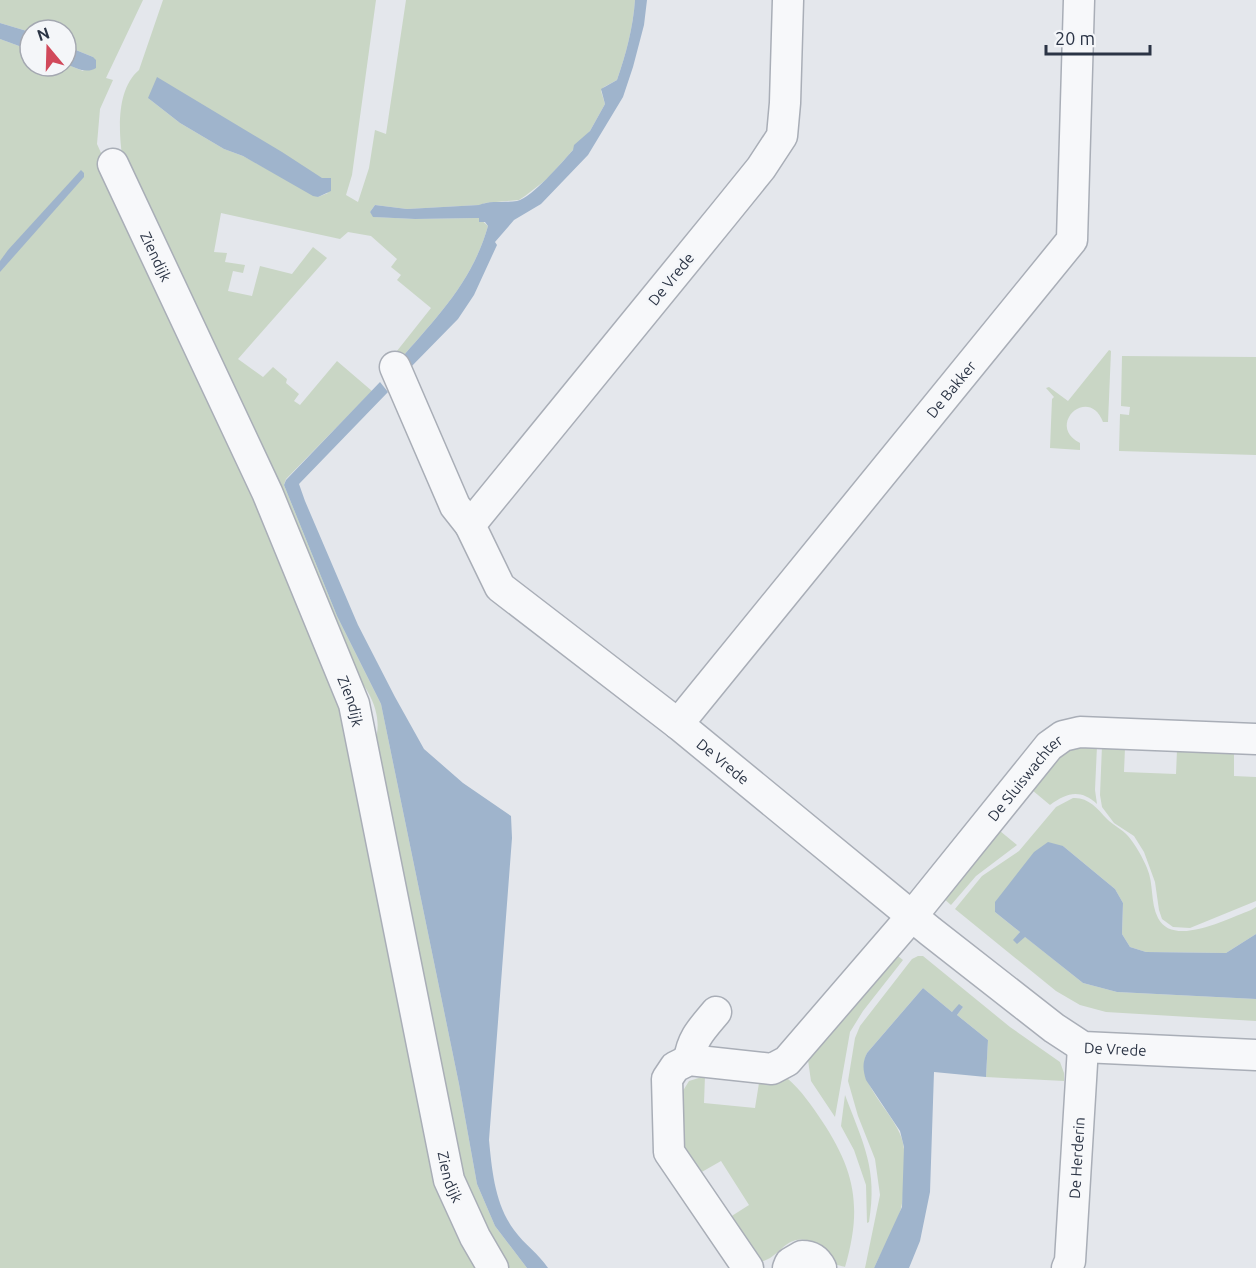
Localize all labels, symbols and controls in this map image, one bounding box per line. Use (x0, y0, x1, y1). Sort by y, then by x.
north arrow (18, 18, 78, 78)
scale bar (1046, 18, 1150, 56)
text: N (35, 23, 52, 44)
text: 20 m (1055, 28, 1095, 48)
street label: Ziendijk (137, 229, 175, 284)
street label: De Vrede (645, 249, 697, 309)
street label: De Bakker (923, 357, 979, 421)
street label: Ziendijk (335, 673, 367, 729)
street label: De Sluiswachter (984, 731, 1066, 824)
street label: De Vrede (694, 735, 753, 788)
street label: De Vrede (1084, 1039, 1147, 1058)
street label: De Herderin (1065, 1117, 1087, 1199)
street label: Ziendijk (435, 1150, 467, 1205)

